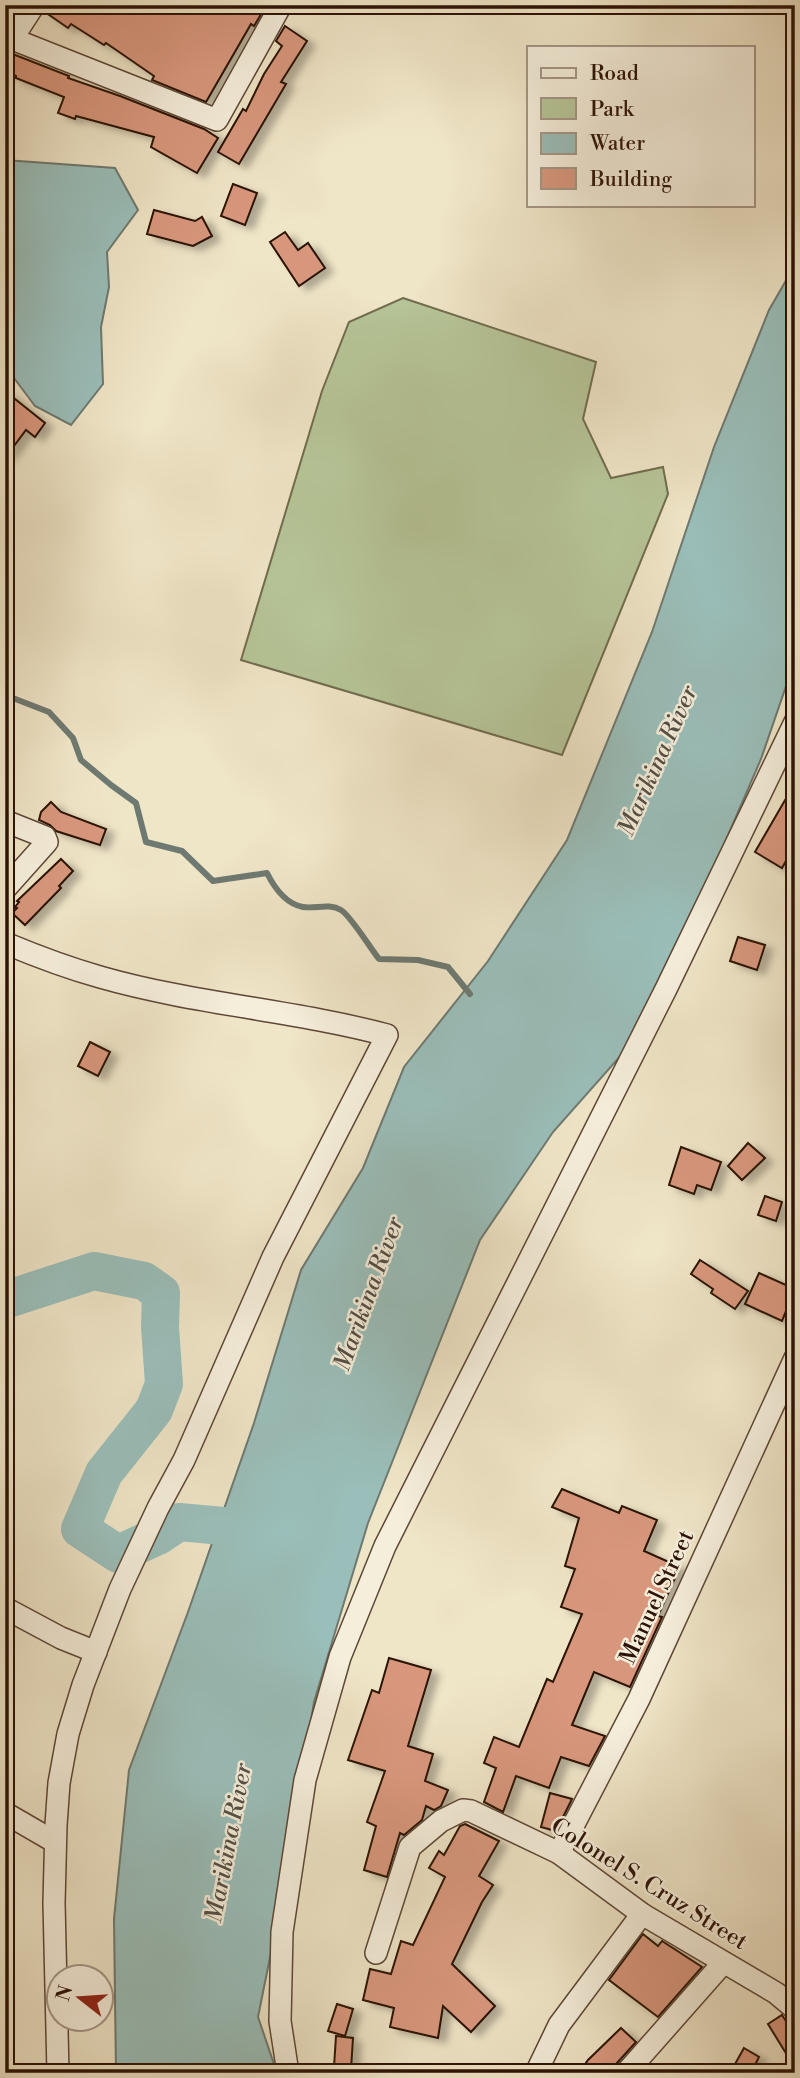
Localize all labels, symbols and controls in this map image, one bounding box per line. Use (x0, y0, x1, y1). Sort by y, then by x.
legend (527, 46, 754, 206)
text: Road (590, 61, 639, 87)
text: Park (590, 97, 635, 123)
text: Water (589, 131, 645, 157)
text: Building (589, 167, 672, 193)
water label: Marikina River (611, 680, 705, 841)
water label: Marikina River (327, 1212, 411, 1375)
street label: Manuel Street (614, 1526, 700, 1668)
water label: Marikina River (199, 1760, 259, 1925)
street label: Colonel S. Cruz Street (545, 1812, 753, 1956)
north arrow (46, 1962, 116, 2032)
text: N (51, 1983, 78, 2004)

